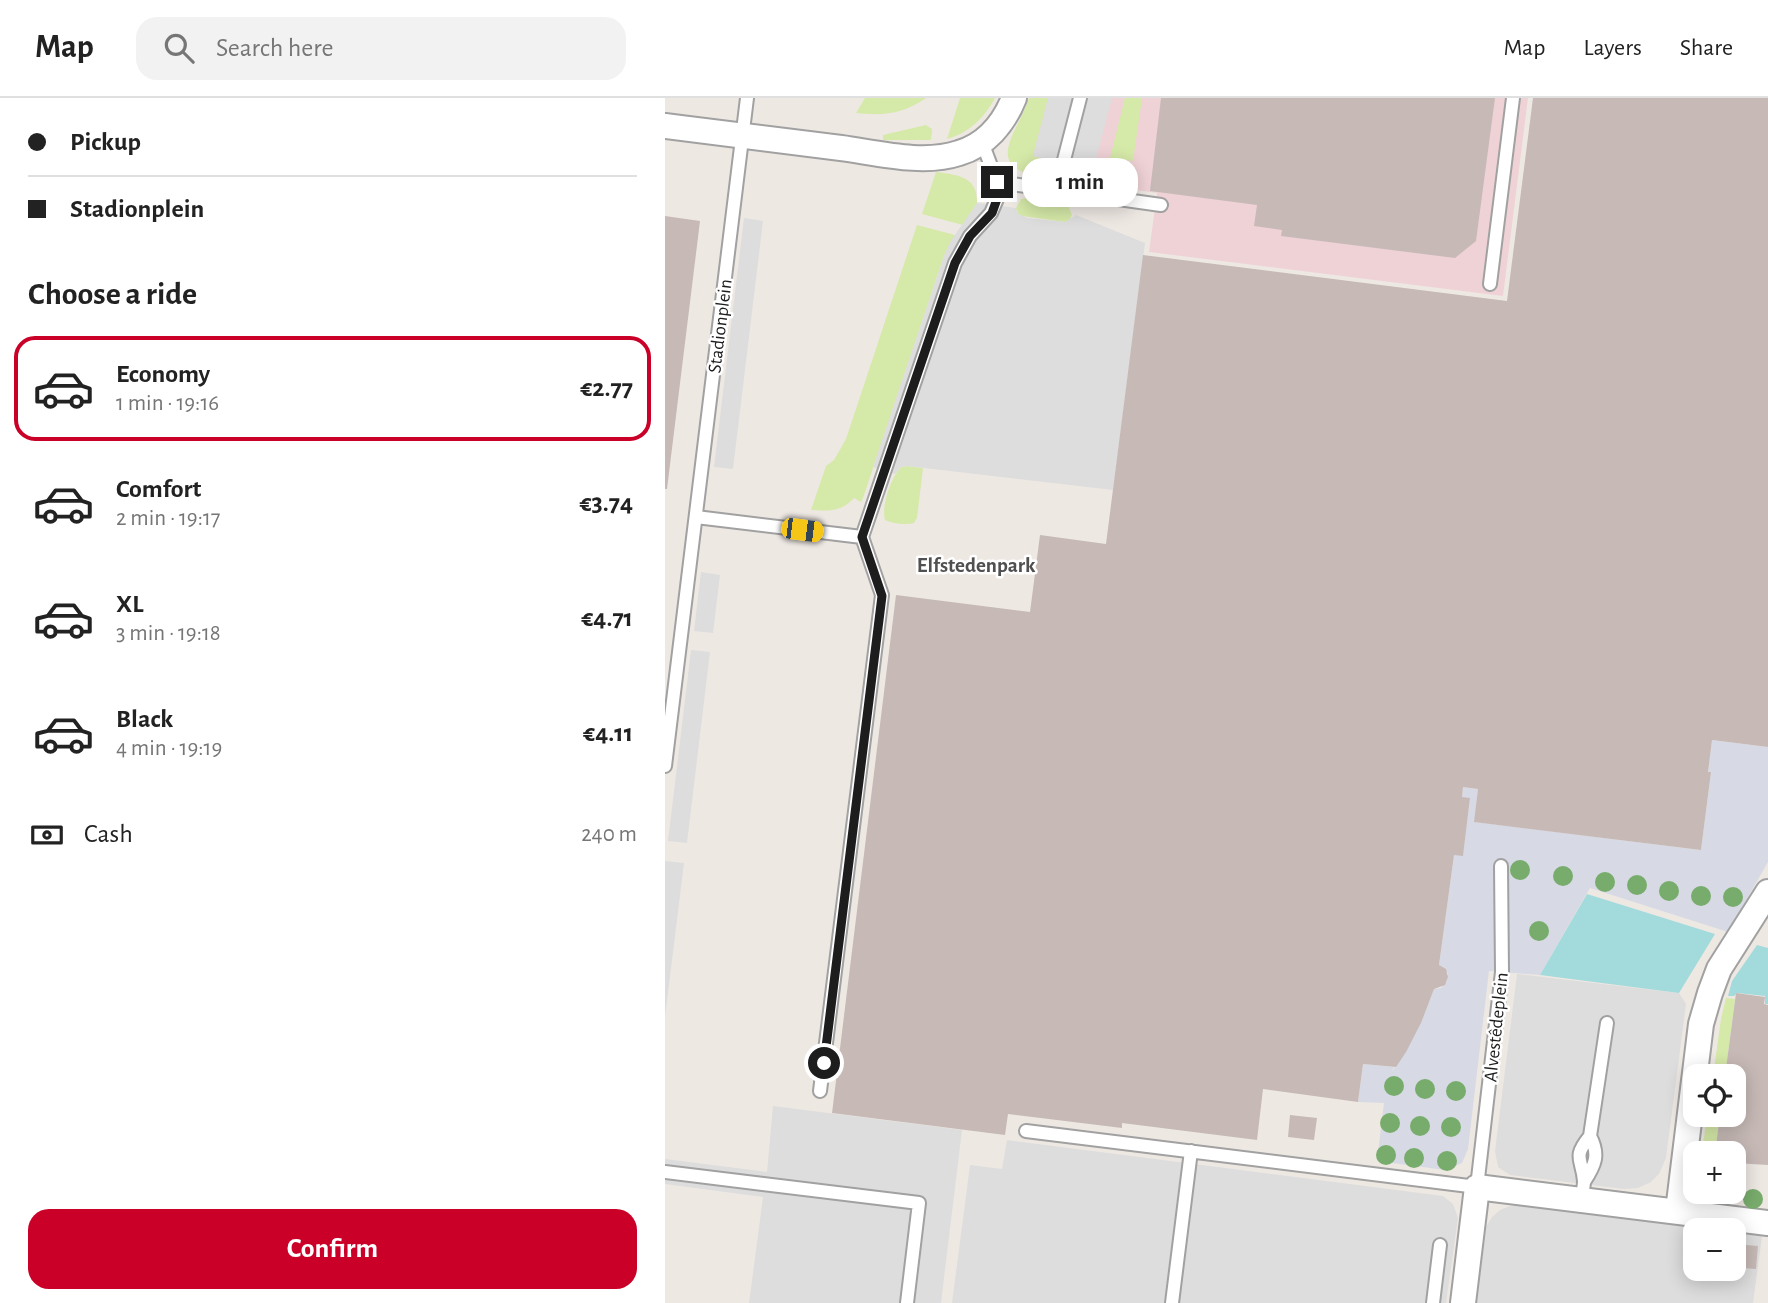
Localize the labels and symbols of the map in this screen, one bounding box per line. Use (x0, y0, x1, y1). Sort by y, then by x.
callout: 1 min (1021, 158, 1137, 206)
route end (981, 166, 1013, 198)
street label: Stadionplein (705, 278, 736, 374)
car (780, 517, 825, 543)
district label: Elfstedenpark (917, 555, 1036, 576)
street label: Alvestêdeplein (1481, 972, 1512, 1083)
route start (808, 1047, 840, 1079)

